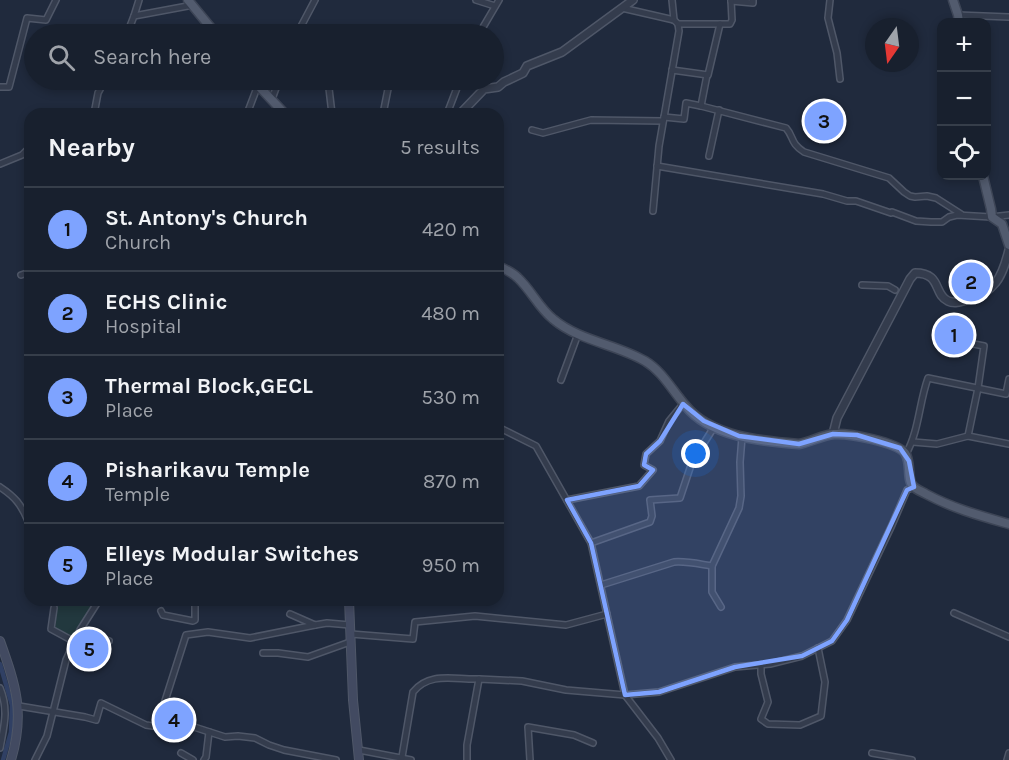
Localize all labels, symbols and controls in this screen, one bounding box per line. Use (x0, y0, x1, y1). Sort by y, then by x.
north arrow (865, 18, 919, 72)
map controls (937, 18, 991, 180)
button: + (937, 18, 991, 72)
search box (24, 24, 504, 90)
icon: search (45, 41, 78, 74)
text: Search here (93, 44, 211, 70)
button: − (937, 72, 991, 126)
pin: 3 (804, 98, 844, 144)
button: locate (937, 126, 991, 180)
text: Nearby (48, 132, 135, 163)
text: 5 results (400, 136, 480, 159)
text: St. Antony's Church (105, 205, 308, 231)
text: 1 (64, 218, 71, 241)
text: 420 m (422, 218, 480, 241)
text: Church (105, 231, 171, 254)
pin: 2 (952, 260, 990, 304)
text: ECHS Clinic (105, 289, 227, 315)
text: 2 (61, 302, 74, 325)
text: 480 m (421, 302, 480, 325)
pin: 1 (934, 312, 974, 358)
text: Hospital (105, 315, 182, 338)
text: Thermal Block,GECL (105, 373, 313, 399)
text: 3 (61, 386, 74, 409)
text: 530 m (422, 386, 480, 409)
text: Place (105, 399, 153, 422)
your location (681, 439, 710, 468)
text: Pisharikavu Temple (105, 457, 310, 483)
text: 4 (62, 470, 73, 493)
text: 870 m (423, 470, 480, 493)
text: Temple (105, 483, 170, 506)
text: Elleys Modular Switches (105, 541, 359, 567)
text: 5 (62, 554, 73, 577)
text: 950 m (422, 554, 480, 577)
text: Place (105, 567, 153, 590)
pin: 5 (70, 626, 109, 672)
pin: 4 (154, 698, 194, 742)

